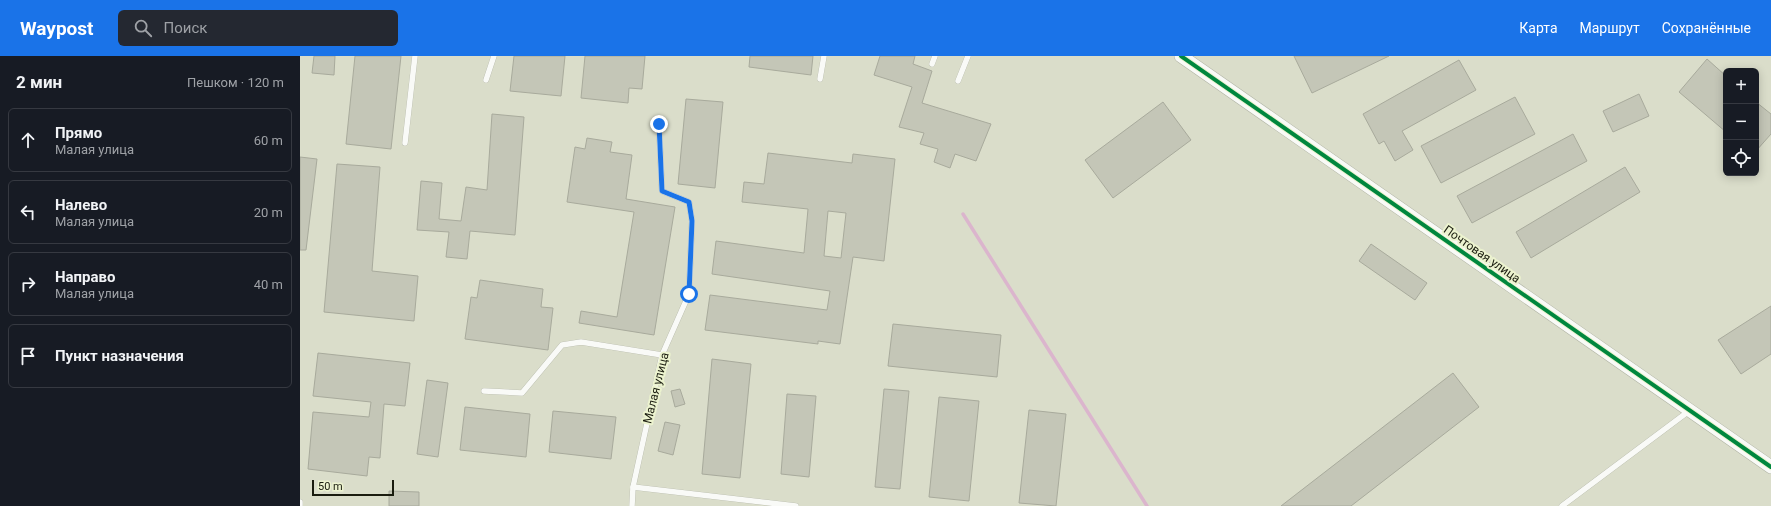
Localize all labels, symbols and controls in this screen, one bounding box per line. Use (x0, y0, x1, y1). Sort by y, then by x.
search box (118, 10, 398, 46)
text: Waypost (20, 17, 94, 40)
icon: search (132, 17, 154, 39)
text: Поиск (164, 19, 207, 37)
text: Карта (1519, 20, 1558, 36)
text: Маршрут (1580, 20, 1640, 36)
text: Сохранённые (1662, 20, 1751, 36)
map controls (1723, 68, 1759, 176)
button: + (1723, 68, 1759, 104)
text: 2 мин (16, 72, 62, 92)
text: Пешком · 120 m (187, 75, 284, 90)
button: − (1723, 104, 1759, 140)
route end (650, 115, 668, 133)
text: Прямо (55, 124, 102, 142)
icon: ahead (17, 129, 39, 151)
text: 60 m (254, 133, 283, 148)
button: locate (1723, 140, 1759, 176)
text: Малая улица (55, 142, 134, 157)
text: Налево (55, 196, 107, 214)
icon: left (17, 201, 39, 223)
text: 20 m (254, 205, 283, 220)
text: Малая улица (55, 214, 134, 229)
street label: Почтовая улица (1441, 222, 1523, 286)
text: Направо (55, 268, 116, 286)
icon: right (17, 273, 39, 295)
text: 40 m (254, 277, 283, 292)
route start (680, 285, 698, 303)
text: Малая улица (55, 286, 134, 301)
icon: arrive (17, 345, 39, 367)
text: Пункт назначения (55, 347, 184, 365)
street label: Малая улица (640, 351, 672, 425)
scale bar (312, 478, 394, 497)
text: 50 m (318, 480, 343, 493)

